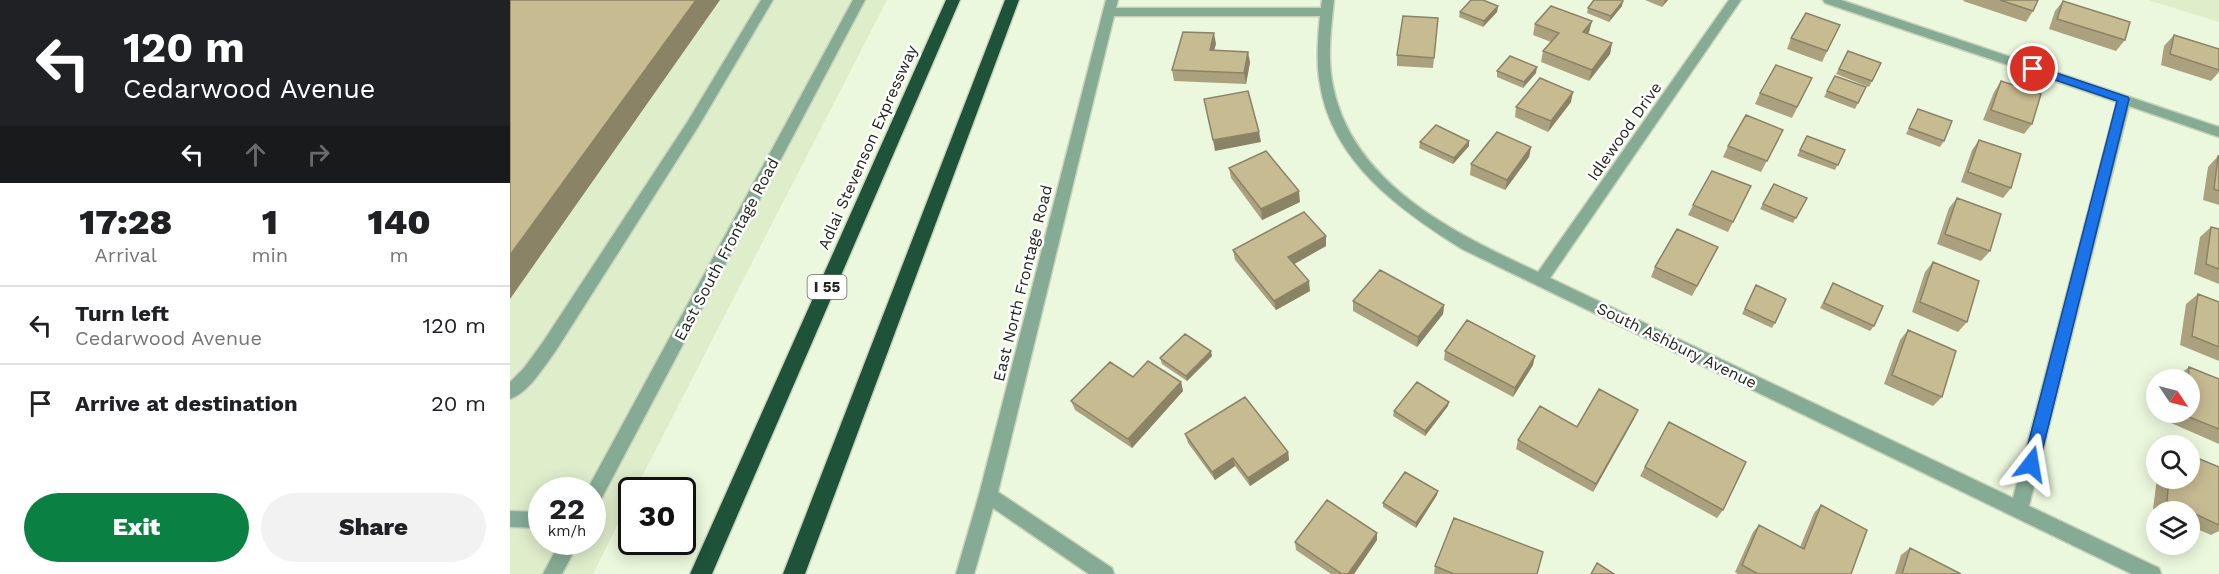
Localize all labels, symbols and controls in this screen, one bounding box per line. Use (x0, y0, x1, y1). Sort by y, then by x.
text: 120 m (123, 23, 245, 72)
icon: left (24, 24, 102, 102)
street label: Adlai Stevenson Expressway (814, 41, 922, 252)
pin (2007, 43, 2058, 94)
icon: arrive (2016, 52, 2049, 85)
text: Cedarwood Avenue (123, 73, 375, 105)
street label: Idlewood Drive (1583, 78, 1666, 184)
icon: left (176, 138, 209, 171)
icon: ahead (239, 138, 272, 171)
icon: right (302, 138, 335, 171)
street label: East South Frontage Road (670, 155, 783, 344)
street label: East North Frontage Road (989, 183, 1056, 383)
text: 17:28 (79, 201, 172, 243)
text: 1 (262, 201, 278, 243)
text: 140 (368, 201, 431, 243)
text: Arrival (95, 243, 157, 267)
text: min (251, 243, 288, 267)
text: m (390, 243, 409, 267)
road number: I 55 (808, 275, 846, 299)
street label: South Ashbury Avenue (1594, 298, 1760, 392)
text: Turn left (75, 301, 169, 326)
icon: left (24, 309, 57, 342)
text: 120 m (422, 313, 486, 338)
text: Cedarwood Avenue (75, 326, 262, 350)
north arrow (2146, 369, 2200, 423)
map controls (2146, 369, 2200, 555)
icon: arrive (24, 387, 57, 420)
text: Arrive at destination (75, 391, 298, 416)
text: 20 m (431, 391, 486, 416)
position arrow (1999, 432, 2063, 496)
button: search (2146, 435, 2200, 489)
speed limit sign: 30 (618, 477, 696, 555)
text: 22 (549, 491, 585, 526)
button: Exit (24, 493, 249, 562)
button: Share (261, 493, 486, 562)
button: layers (2146, 501, 2200, 555)
text: km/h (548, 522, 586, 540)

